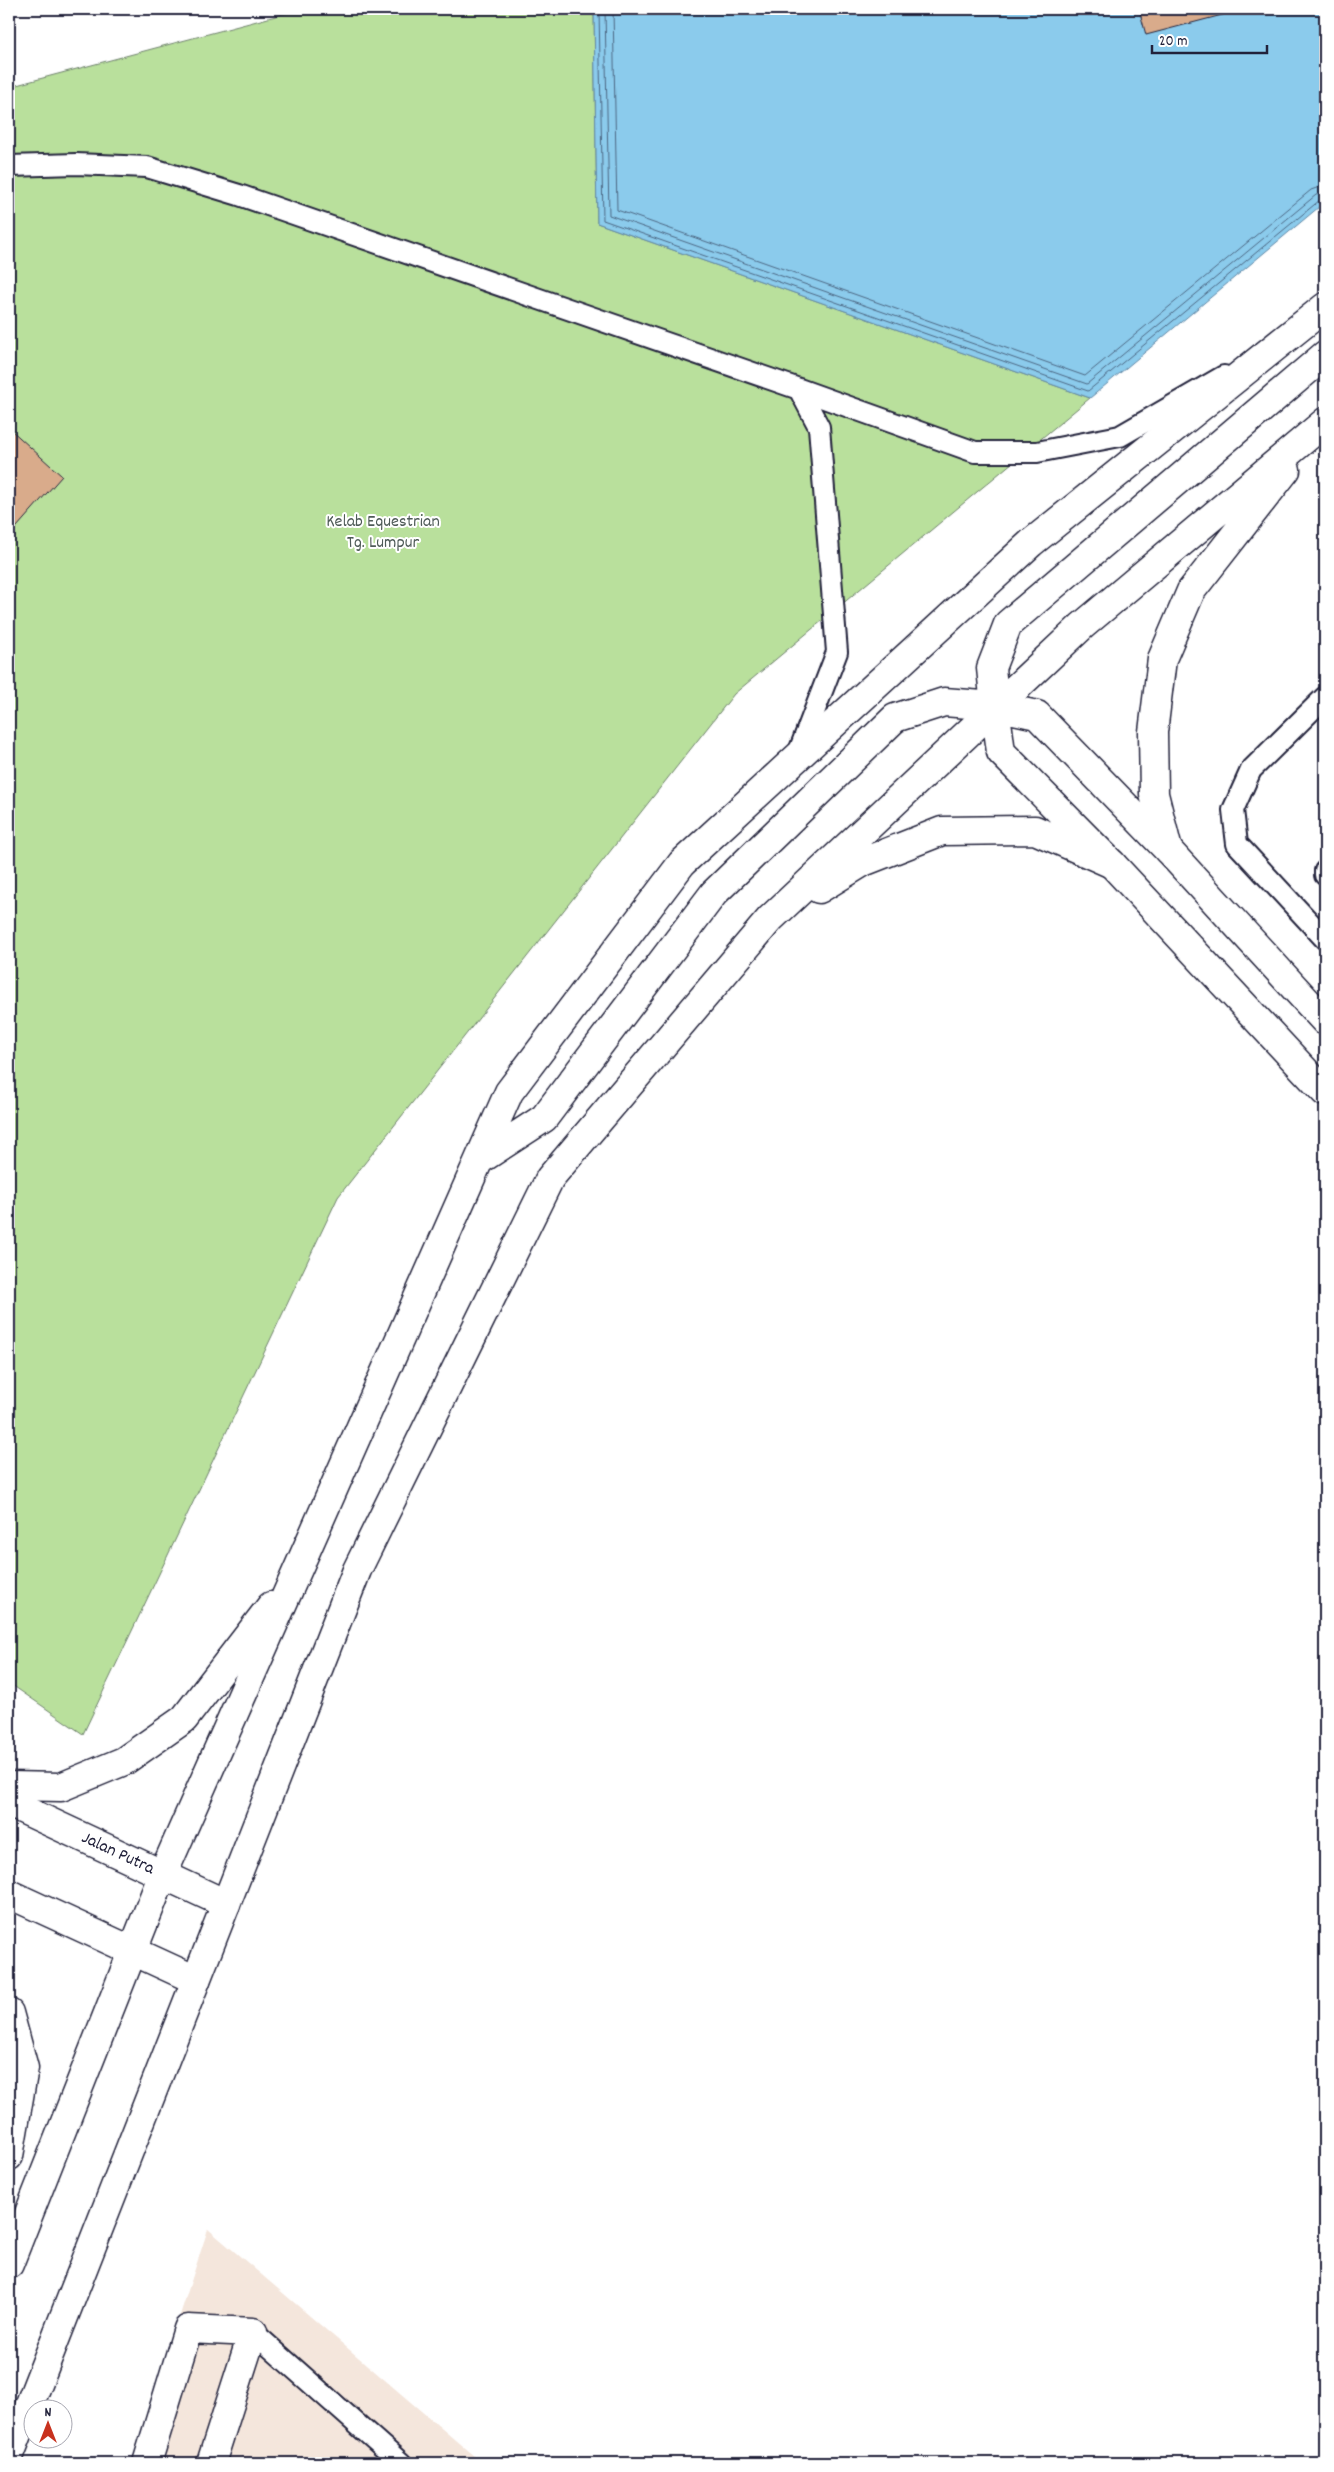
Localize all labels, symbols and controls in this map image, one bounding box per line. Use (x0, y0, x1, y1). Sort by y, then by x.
scale bar (1152, 22, 1266, 54)
text: 20 m (1159, 31, 1187, 53)
park label: Kelab Equestrian Tg. Lumpur (326, 510, 440, 556)
street label: Jalan Putra (77, 1826, 159, 1882)
north arrow (22, 2400, 72, 2450)
text: N (45, 2403, 52, 2423)

